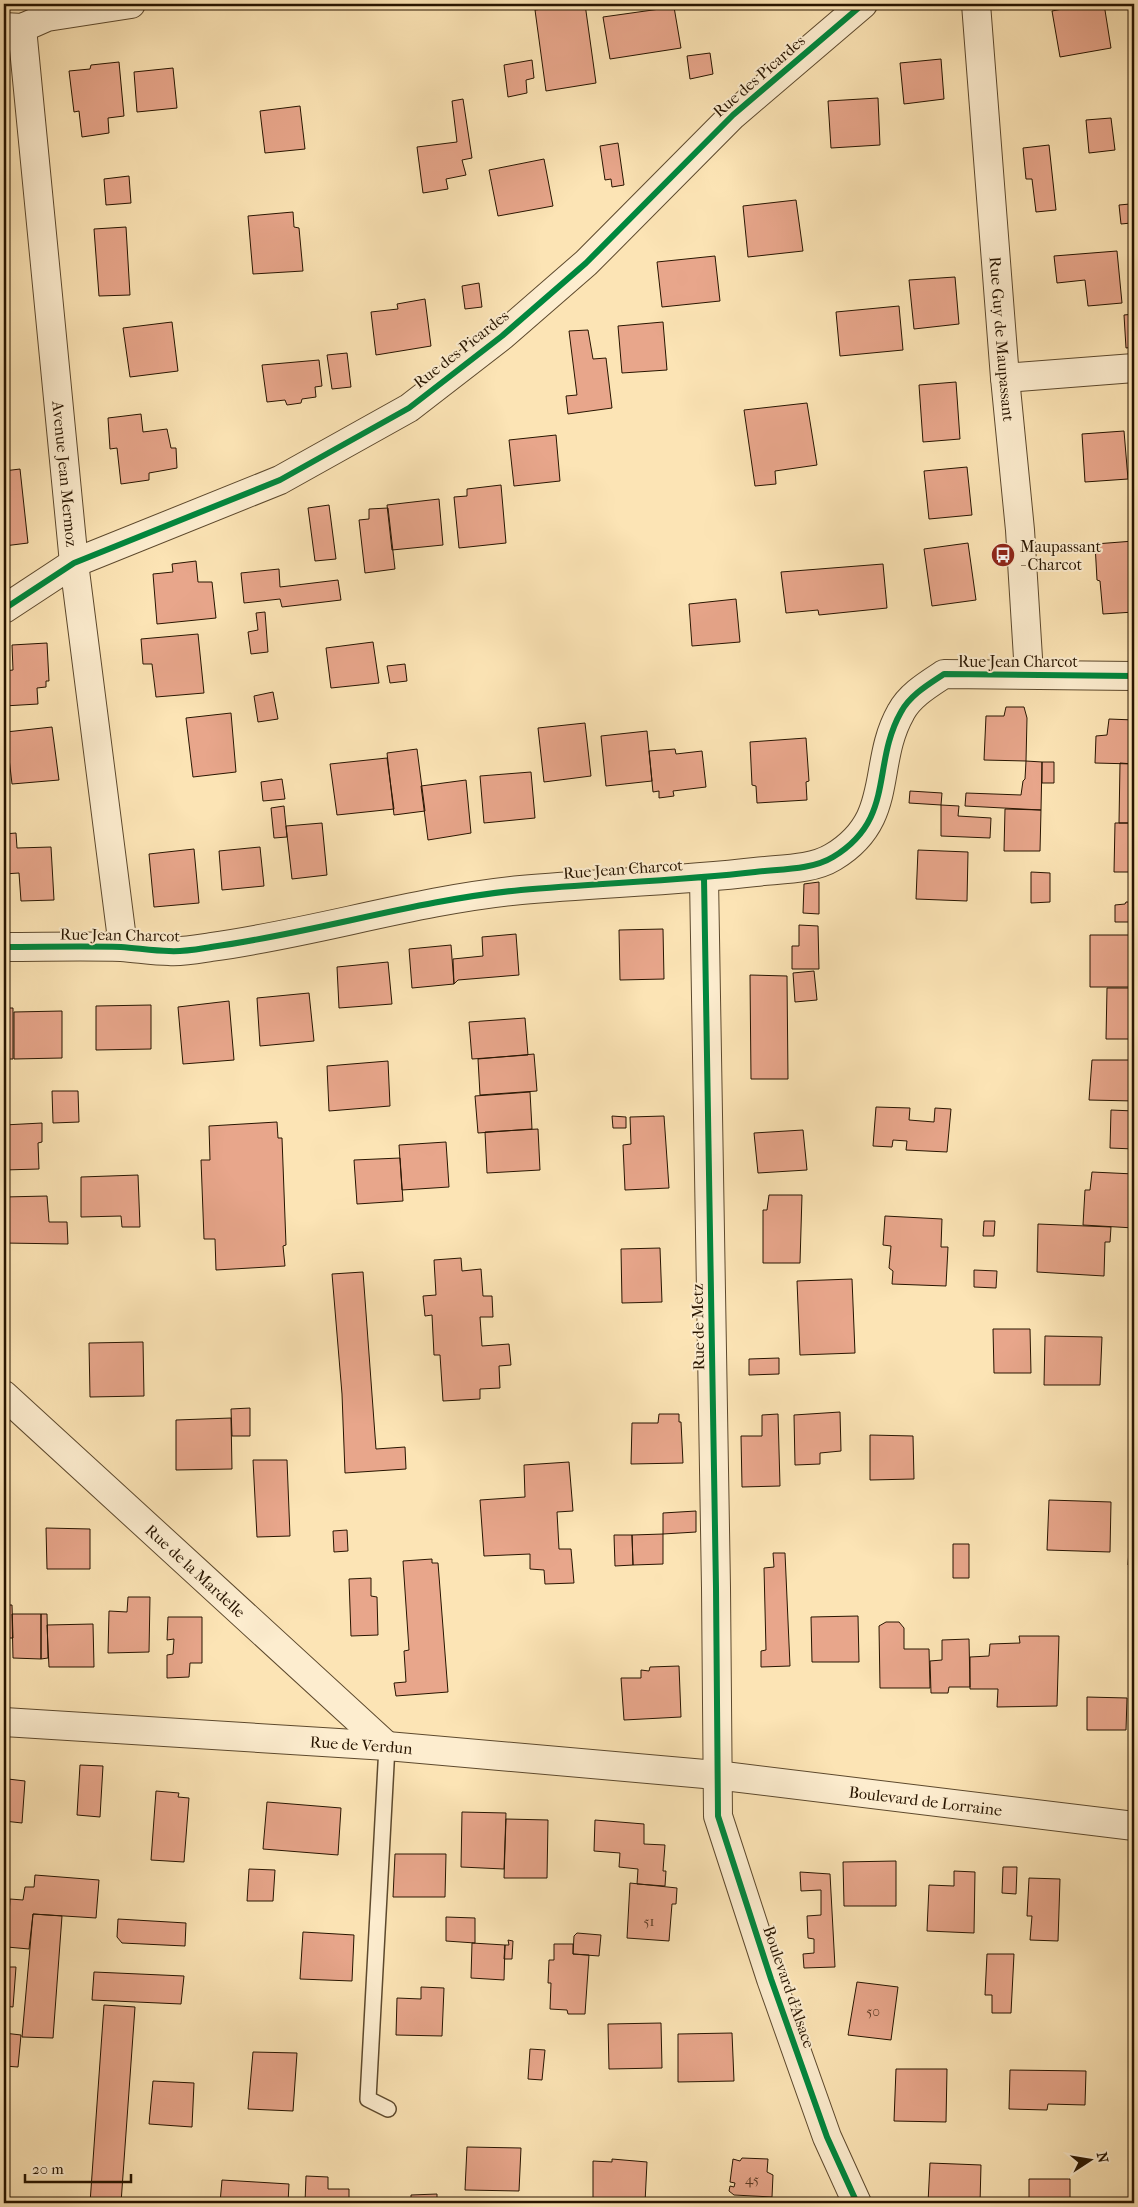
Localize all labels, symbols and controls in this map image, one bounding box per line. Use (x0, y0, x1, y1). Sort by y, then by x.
street label: Rue des Picardes (709, 31, 809, 121)
street label: Rue Guy de Maupassant (986, 256, 1019, 422)
street label: Rue des Picardes (410, 306, 512, 392)
street label: Avenue Jean Mermoz (49, 399, 82, 548)
place label: Maupassant - Charcot (1020, 537, 1102, 574)
bus stop icon: Maupassant - Charcot (990, 542, 1016, 568)
street label: Rue Jean Charcot (958, 652, 1078, 671)
street label: Rue Jean Charcot (562, 855, 684, 883)
street label: Rue Jean Charcot (60, 924, 180, 946)
street label: Rue de Metz (688, 1283, 708, 1371)
street label: Rue de la Mardelle (142, 1520, 250, 1621)
street label: Rue de Verdun (309, 1732, 414, 1758)
street label: Boulevard de Lorraine (848, 1782, 1003, 1819)
house number: 51 (643, 1913, 655, 1930)
street label: Boulevard d'Alsace (759, 1923, 819, 2051)
house number: 50 (866, 2003, 880, 2020)
north arrow (1066, 2134, 1116, 2184)
text: N (1093, 2150, 1112, 2165)
scale bar (25, 2152, 131, 2184)
text: 20 m (32, 2160, 64, 2178)
house number: 45 (745, 2171, 759, 2188)

